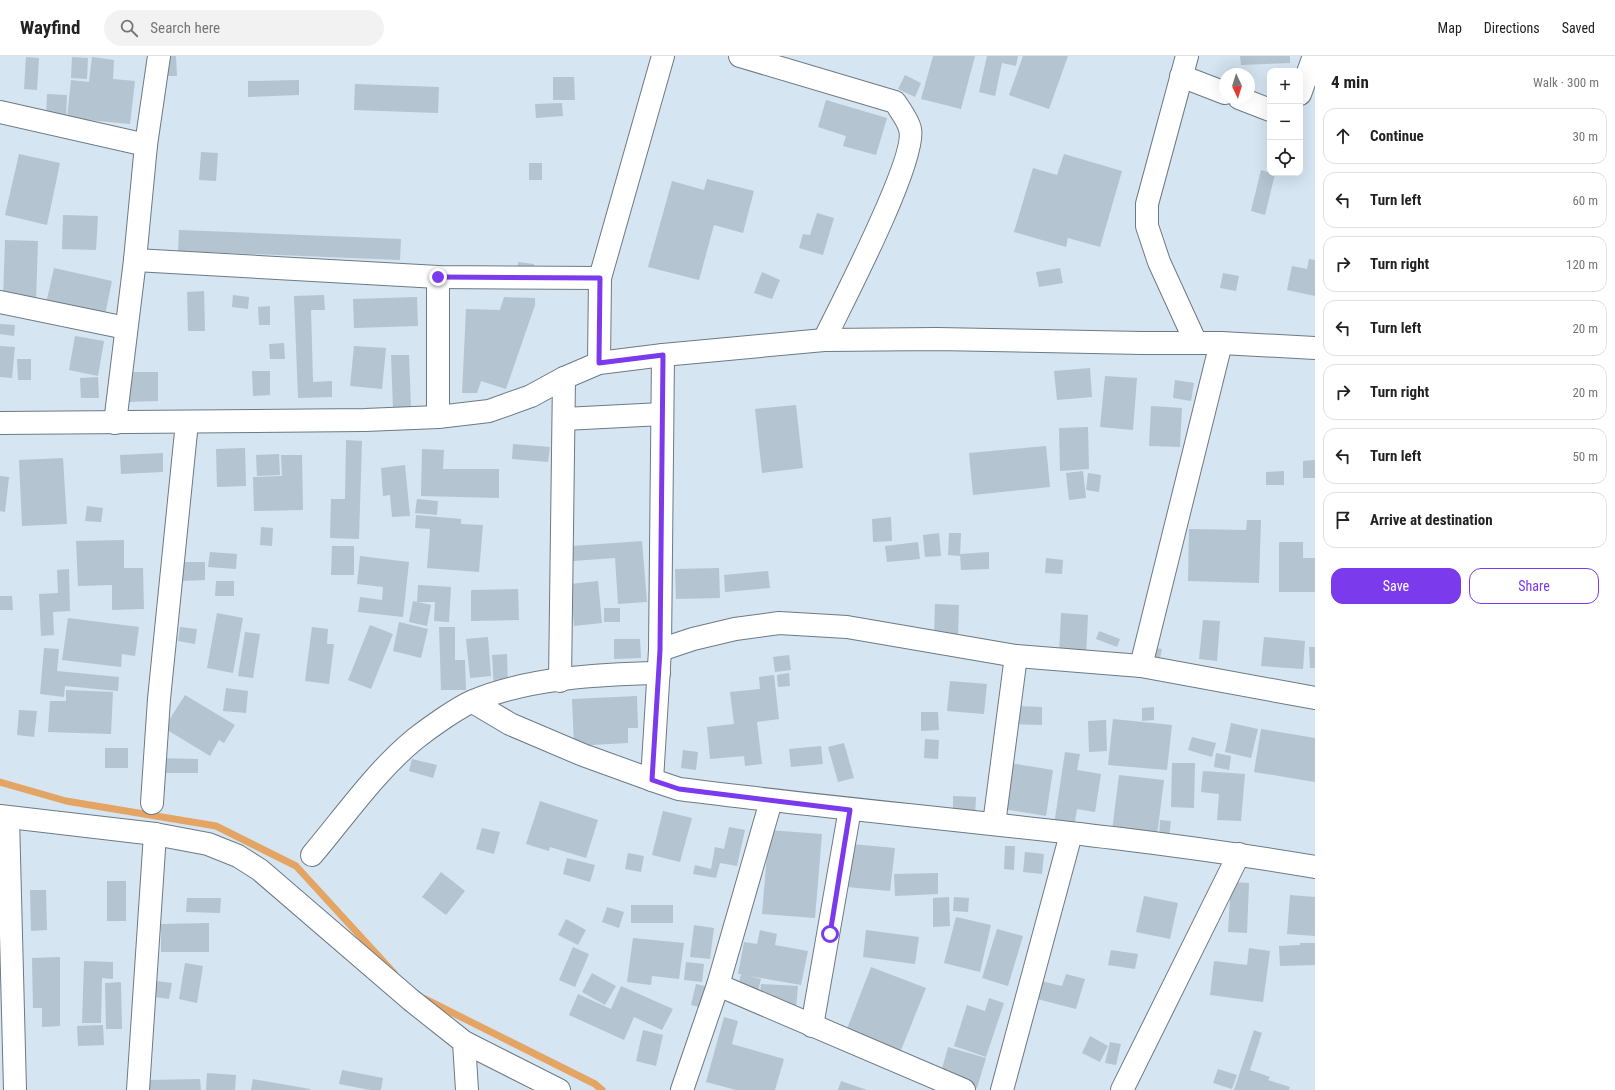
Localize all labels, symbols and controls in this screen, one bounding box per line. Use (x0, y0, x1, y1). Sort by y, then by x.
search box (104, 10, 384, 46)
text: Wayfind (20, 16, 80, 39)
icon: search (118, 17, 140, 39)
text: Search here (150, 19, 220, 37)
text: Map (1438, 20, 1462, 36)
text: Directions (1484, 20, 1540, 36)
text: Saved (1562, 20, 1595, 36)
north arrow (1219, 68, 1255, 104)
map controls (1267, 68, 1303, 176)
button: + (1267, 68, 1303, 104)
text: 4 min (1331, 72, 1369, 92)
text: Walk · 300 m (1533, 75, 1599, 90)
button: − (1267, 104, 1303, 140)
icon: ahead (1332, 125, 1354, 147)
text: Continue (1370, 127, 1424, 145)
text: 30 m (1572, 129, 1598, 144)
button: locate (1267, 140, 1303, 176)
icon: left (1332, 189, 1354, 211)
text: Turn left (1370, 191, 1421, 209)
text: 60 m (1572, 193, 1598, 208)
icon: right (1332, 253, 1354, 275)
text: Turn right (1370, 255, 1429, 273)
text: 120 m (1566, 257, 1598, 272)
route end (429, 268, 447, 286)
icon: left (1332, 317, 1354, 339)
text: Turn left (1370, 319, 1421, 337)
text: 20 m (1572, 321, 1598, 336)
icon: right (1332, 381, 1354, 403)
text: Turn right (1370, 383, 1429, 401)
text: 20 m (1572, 385, 1598, 400)
icon: left (1332, 445, 1354, 467)
text: Turn left (1370, 447, 1421, 465)
text: 50 m (1572, 449, 1598, 464)
icon: arrive (1332, 509, 1354, 531)
text: Arrive at destination (1370, 511, 1493, 529)
button: Save (1331, 568, 1461, 604)
button: Share (1469, 568, 1599, 604)
route start (821, 925, 839, 943)

